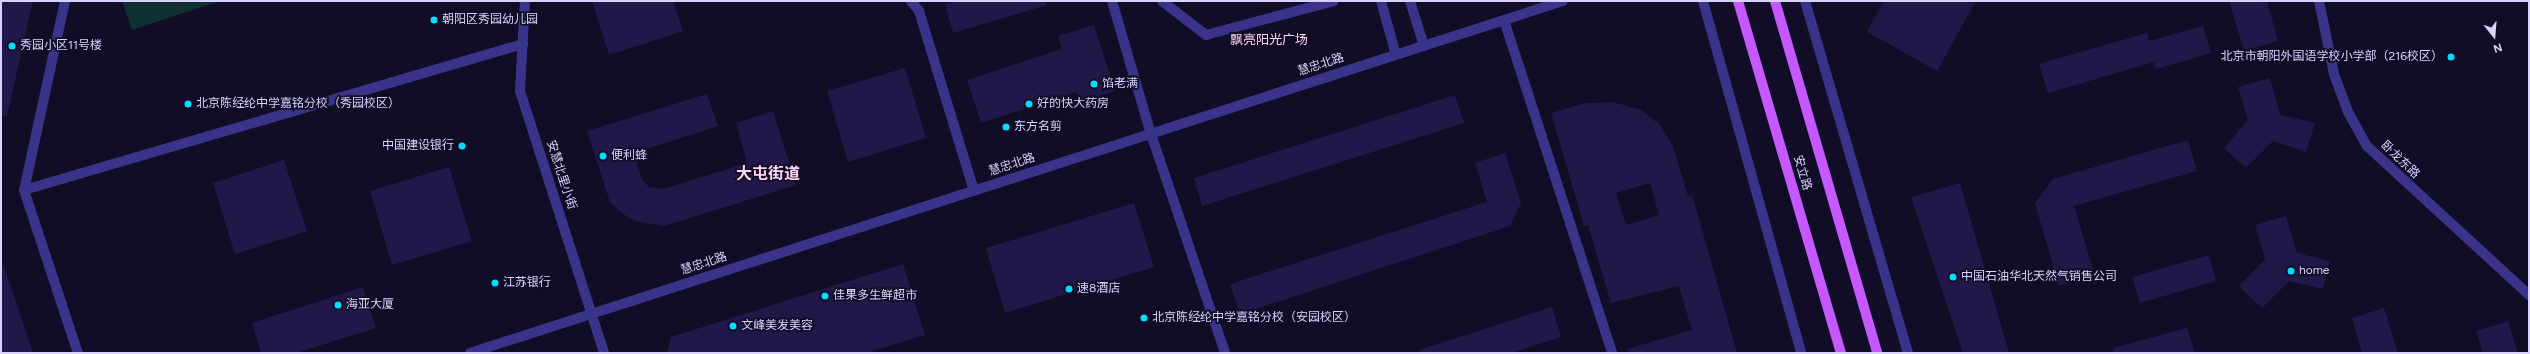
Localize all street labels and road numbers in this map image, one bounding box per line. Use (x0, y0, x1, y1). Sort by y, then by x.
street label: 慧忠北路 (1296, 51, 1346, 79)
street label: 卧龙东路 (2378, 138, 2422, 182)
street label: 安慧北里小街 (543, 139, 579, 211)
street label: 慧忠北路 (987, 151, 1037, 179)
street label: 安立路 (1790, 154, 1814, 192)
street label: 慧忠北路 (679, 250, 729, 278)

